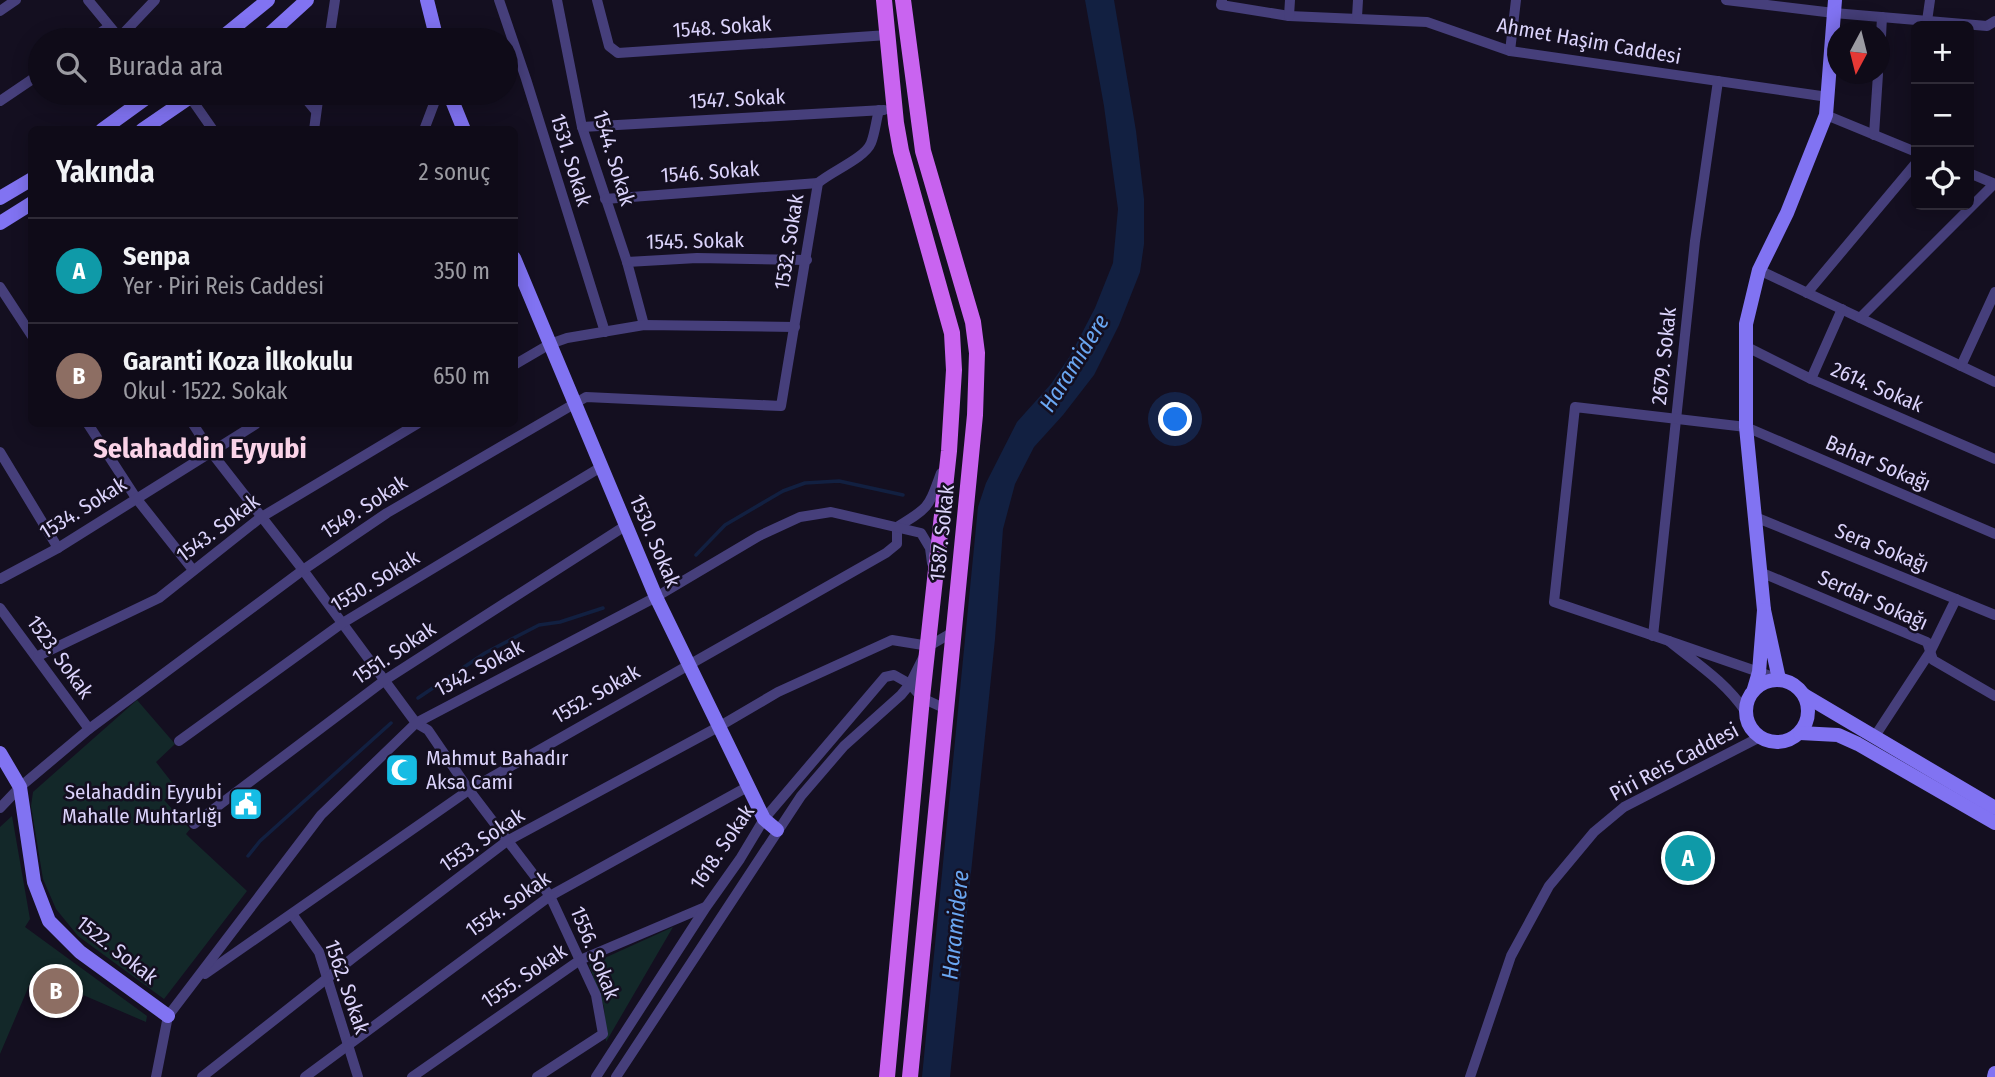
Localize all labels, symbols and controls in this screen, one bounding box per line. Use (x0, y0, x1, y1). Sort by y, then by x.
street label: 1548. Sokak (672, 11, 772, 43)
street label: Ahmet Haşim Caddesi (1495, 12, 1683, 70)
north arrow (1827, 21, 1890, 84)
map controls (1911, 21, 1974, 210)
button: + (1911, 21, 1974, 84)
search box (28, 28, 518, 105)
icon: search (52, 48, 90, 86)
text: Burada ara (108, 51, 223, 82)
street label: 1547. Sokak (688, 83, 786, 115)
button: − (1911, 84, 1974, 147)
street label: 1544. Sokak (587, 107, 641, 209)
street label: 1531. Sokak (545, 111, 597, 210)
button: locate (1911, 147, 1974, 210)
text: Yakında (56, 154, 155, 190)
street label: 1546. Sokak (660, 156, 760, 188)
text: 2 sonuç (419, 158, 490, 186)
street label: 1532. Sokak (769, 192, 809, 292)
street label: 1545. Sokak (646, 227, 744, 255)
text: Senpa (123, 241, 190, 272)
text: A (73, 257, 85, 285)
text: 350 m (434, 257, 490, 285)
text: Yer · Piri Reis Caddesi (123, 272, 324, 300)
street label: 2679. Sokak (1646, 306, 1682, 406)
water label: Haramidere (1033, 309, 1115, 417)
text: Garanti Koza İlkokulu (123, 346, 353, 377)
street label: 2614. Sokak (1827, 356, 1927, 418)
text: B (73, 362, 85, 390)
text: 650 m (433, 362, 490, 390)
text: Okul · 1522. Sokak (123, 377, 288, 405)
your location (1158, 402, 1192, 436)
street label: Bahar Sokağı (1822, 429, 1934, 497)
district label: Selahaddin Eyyubi (93, 432, 307, 465)
street label: 1549. Sokak (316, 469, 412, 545)
street label: 1534. Sokak (35, 471, 131, 545)
street label: 1587. Sokak (924, 483, 960, 583)
street label: 1543. Sokak (171, 488, 265, 568)
street label: 1530. Sokak (624, 491, 686, 592)
street label: Sera Sokağı (1831, 517, 1933, 579)
street label: 1550. Sokak (326, 544, 424, 618)
street label: Serdar Sokağı (1814, 564, 1932, 636)
street label: 1523. Sokak (21, 610, 99, 704)
street label: 1551. Sokak (347, 616, 441, 690)
street label: 1342. Sokak (430, 634, 528, 702)
street label: 1552. Sokak (548, 658, 645, 729)
street label: Piri Reis Caddesi (1605, 717, 1743, 807)
place label: Mahmut Bahadır Aksa Cami (426, 745, 569, 795)
mosque icon: Mahmut Bahadır Aksa Cami (383, 751, 421, 789)
place label: Selahaddin Eyyubi Mahalle Muhtarlığı (62, 779, 222, 829)
public building icon: Selahaddin Eyyubi Mahalle Muhtarlığı (227, 785, 265, 823)
street label: 1618. Sokak (684, 799, 760, 894)
street label: 1553. Sokak (434, 802, 530, 878)
pin: A (1665, 832, 1711, 884)
street label: 1554. Sokak (460, 865, 556, 943)
water label: Haramidere (935, 869, 975, 981)
street label: 1556. Sokak (565, 903, 626, 1004)
street label: 1522. Sokak (71, 910, 163, 990)
street label: 1562. Sokak (319, 937, 375, 1038)
street label: 1555. Sokak (476, 938, 572, 1014)
pin: B (33, 965, 79, 1017)

